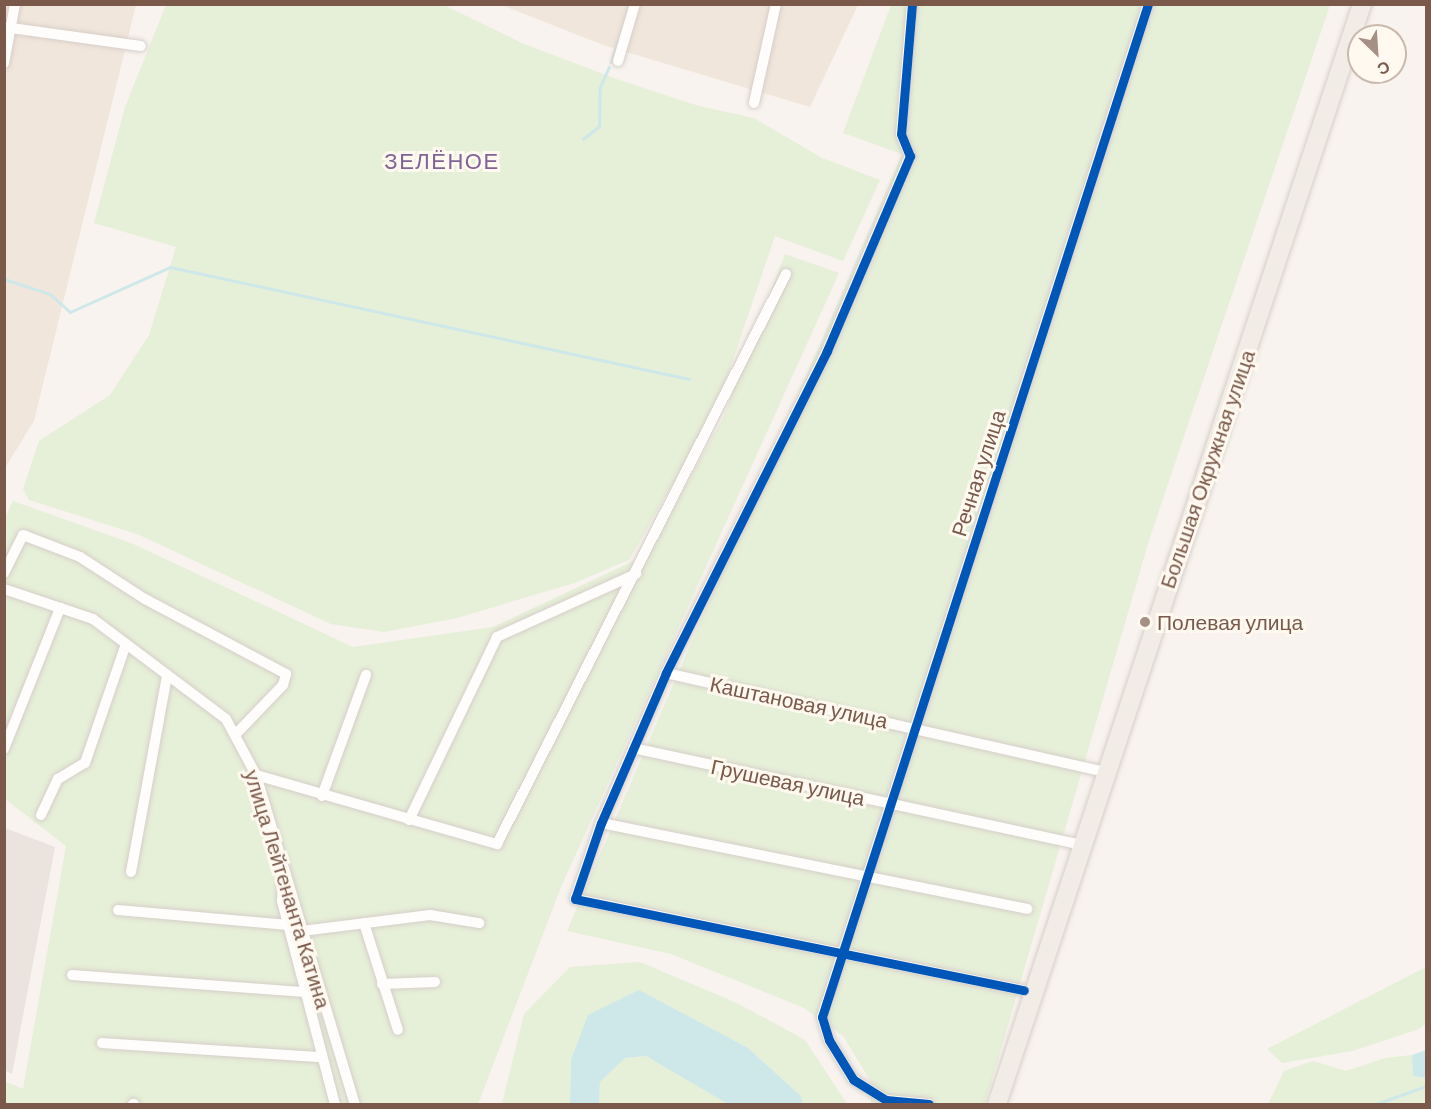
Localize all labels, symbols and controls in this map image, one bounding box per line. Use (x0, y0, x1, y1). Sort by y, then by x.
north arrow (1347, 24, 1407, 84)
text: С (1375, 58, 1393, 80)
district label: ЗЕЛЁНОЕ (384, 148, 500, 174)
street label: Большая Окружная улица (1154, 346, 1260, 592)
street label: Речная улица (946, 407, 1010, 539)
place label: Полевая улица (1157, 609, 1303, 635)
marker: Полевая улица (1138, 615, 1152, 629)
street label: Каштановая улица (708, 671, 890, 733)
street label: Грушевая улица (709, 753, 867, 811)
street label: улица Лейтенанта Катина (240, 767, 336, 1011)

